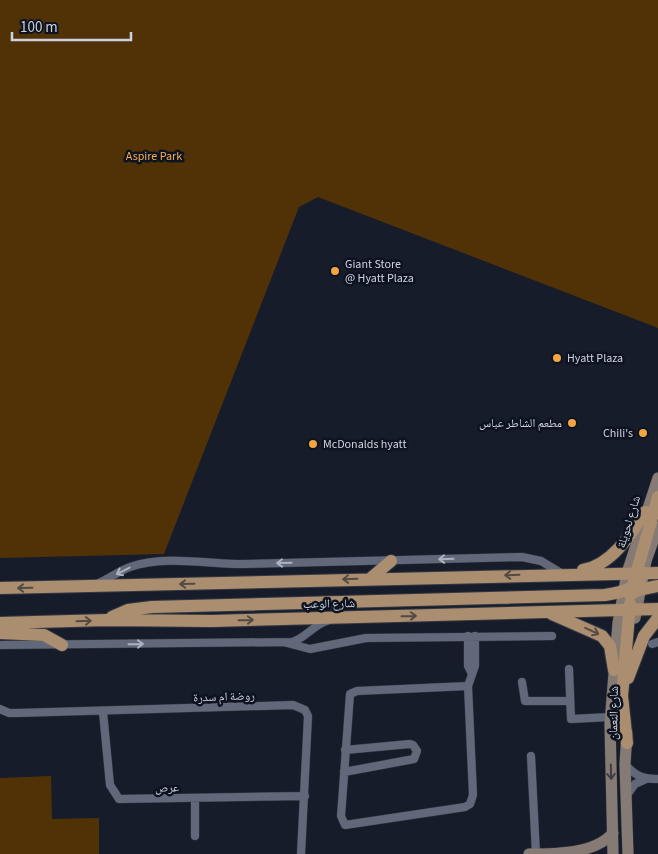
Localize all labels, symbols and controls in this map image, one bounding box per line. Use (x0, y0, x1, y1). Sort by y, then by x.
scale bar (12, 10, 131, 42)
text: 100 m (20, 17, 58, 38)
park label: Aspire Park (126, 148, 182, 165)
place label: Giant Store @ Hyatt Plaza (345, 256, 414, 287)
marker: Giant Store @ Hyatt Plaza (329, 265, 341, 277)
place label: Hyatt Plaza (567, 350, 623, 367)
marker: Hyatt Plaza (551, 352, 563, 364)
place label: مطعم الشاطر عباس (479, 415, 562, 432)
marker: مطعم الشاطر عباس (566, 417, 578, 429)
place label: Chili's (603, 425, 633, 442)
marker: Chili's (637, 427, 649, 439)
place label: McDonalds hyatt (323, 436, 407, 453)
marker: McDonalds hyatt (307, 438, 319, 450)
street label: شارع لحويلة (613, 494, 645, 550)
one-way arrow (439, 554, 455, 564)
one-way arrow (276, 558, 292, 568)
one-way arrow (116, 567, 131, 576)
one-way arrow (504, 570, 520, 579)
one-way arrow (342, 574, 358, 584)
one-way arrow (180, 579, 196, 589)
one-way arrow (17, 583, 34, 593)
street label: شارع الوعب (303, 595, 355, 613)
one-way arrow (400, 611, 416, 621)
one-way arrow (238, 615, 254, 624)
one-way arrow (75, 616, 91, 625)
one-way arrow (584, 627, 599, 637)
one-way arrow (128, 639, 144, 649)
street label: شارع النعمان (605, 686, 623, 740)
street label: روضة ام سدرة (193, 687, 256, 707)
one-way arrow (606, 763, 616, 779)
street label: عرص (155, 779, 179, 797)

